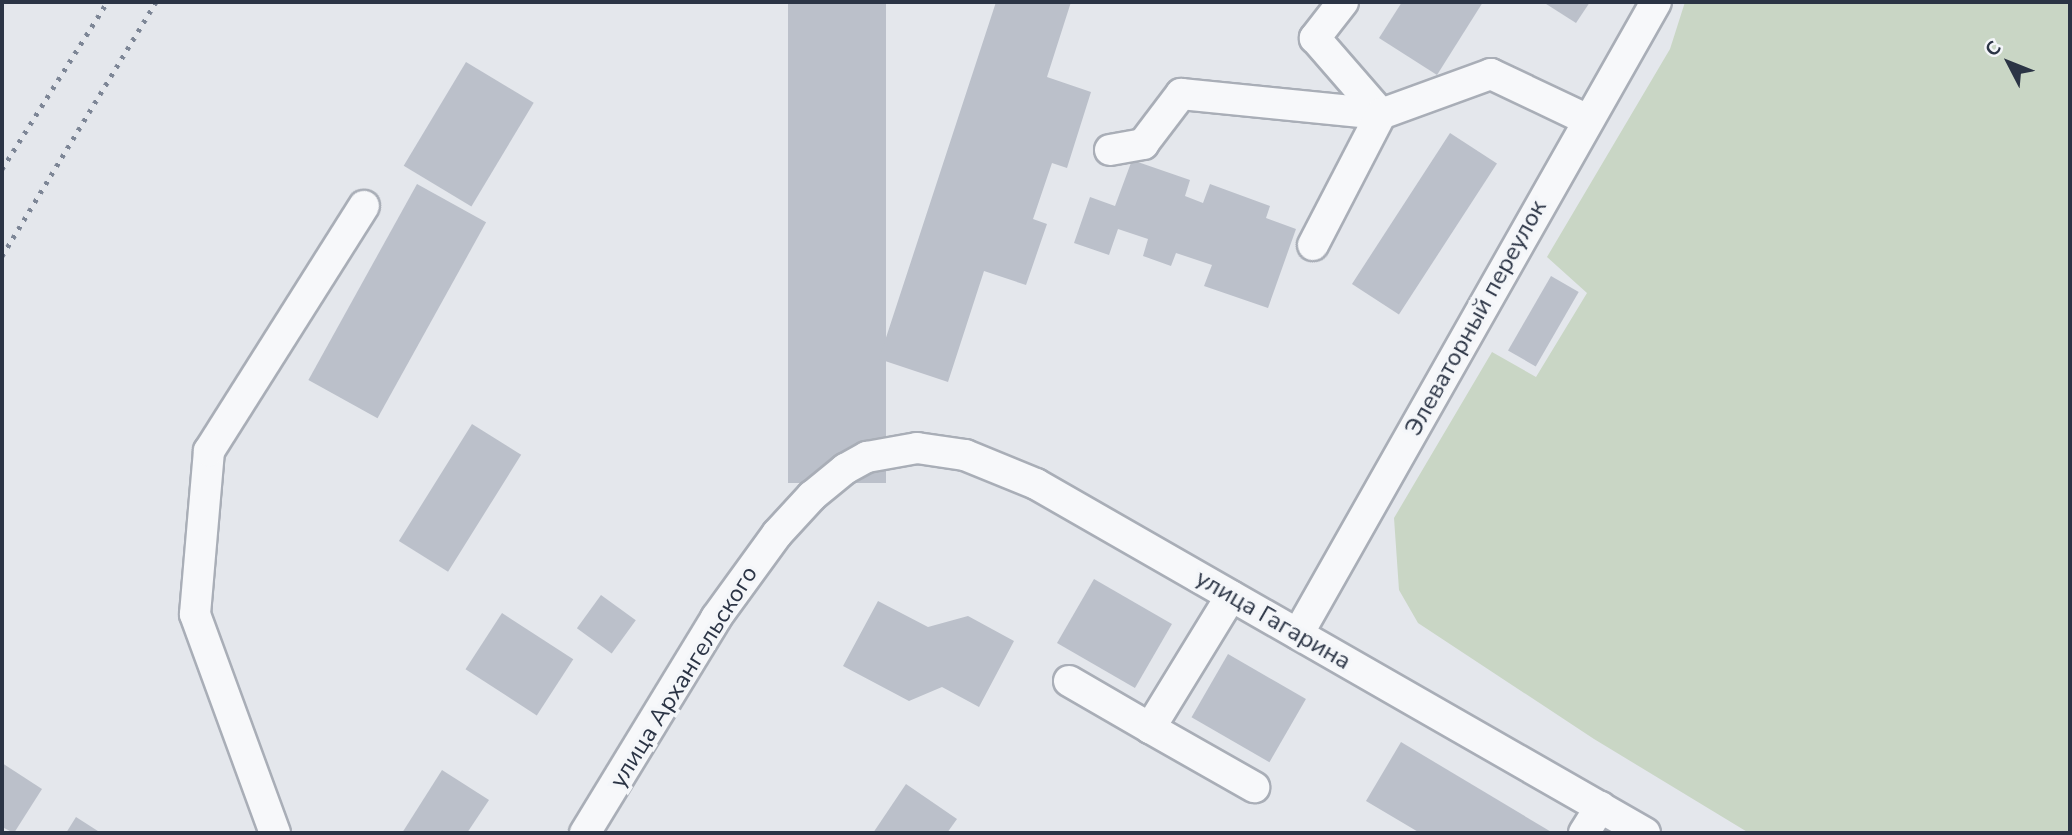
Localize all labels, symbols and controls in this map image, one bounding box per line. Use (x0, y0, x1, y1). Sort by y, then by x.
north arrow (1974, 28, 2044, 98)
text: С (1979, 35, 2007, 62)
street label: Элеваторный переулок (1399, 195, 1553, 441)
street label: улица Архангельского (604, 561, 764, 793)
street label: улица Гагарина (1190, 564, 1356, 676)

